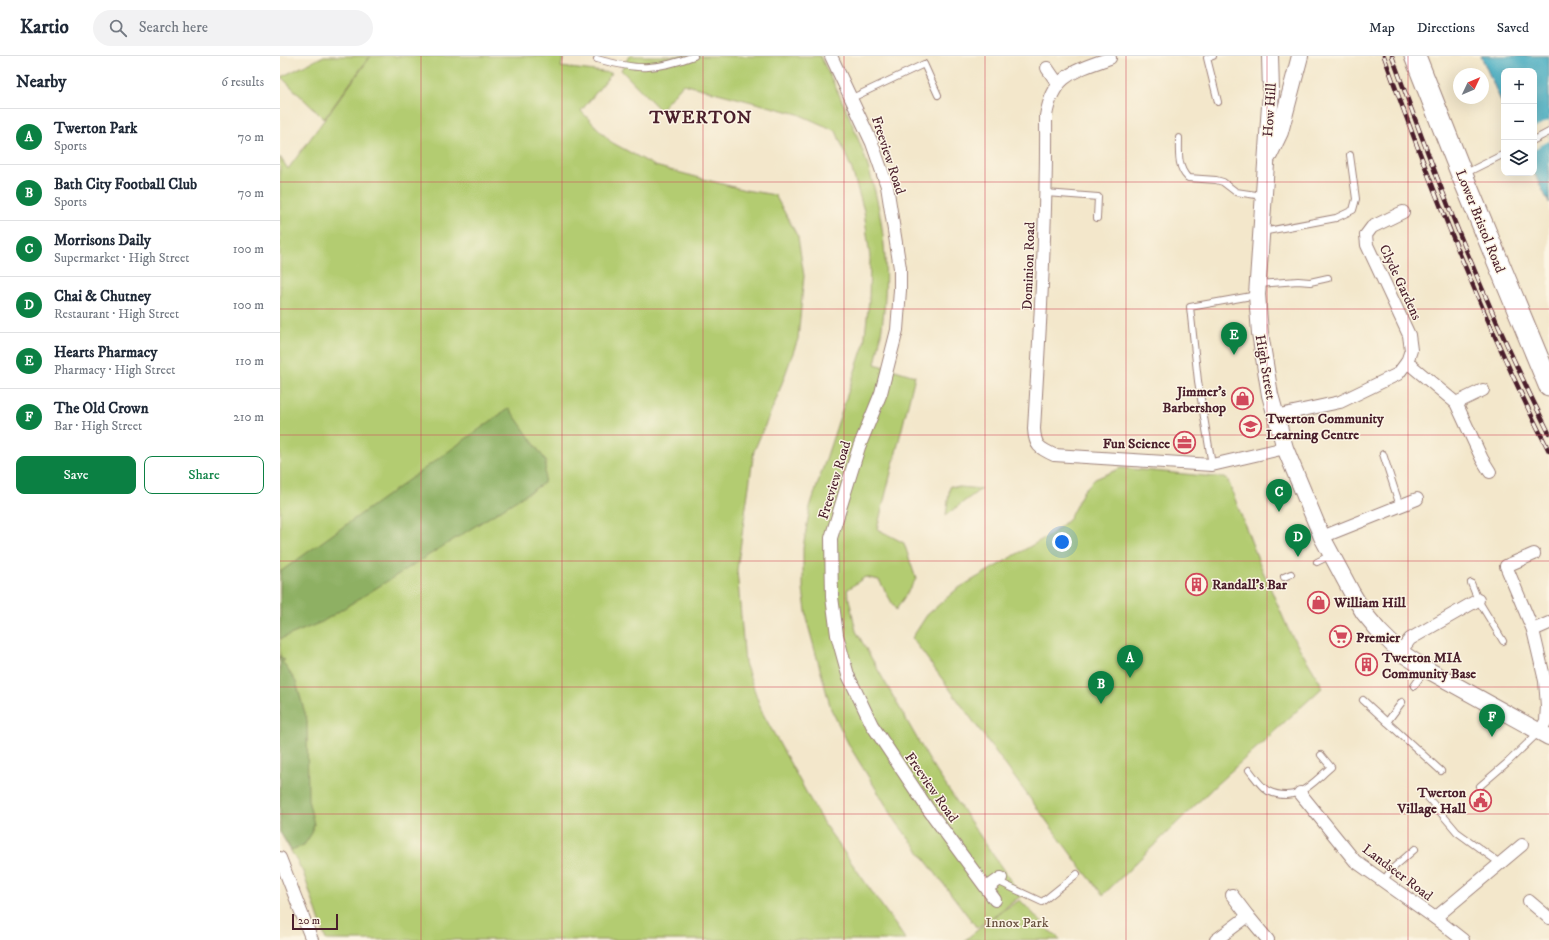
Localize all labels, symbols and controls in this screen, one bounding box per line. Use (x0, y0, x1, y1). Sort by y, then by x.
search box (93, 10, 373, 46)
text: Kartio (20, 16, 69, 39)
icon: search (107, 17, 129, 39)
text: Search here (139, 18, 208, 37)
text: Map (1369, 19, 1395, 37)
text: Directions (1417, 19, 1475, 37)
text: Saved (1497, 19, 1529, 37)
north arrow (1453, 68, 1489, 104)
map controls (1501, 68, 1537, 176)
button: + (1501, 68, 1537, 104)
text: Nearby (16, 71, 66, 93)
text: 6 results (221, 74, 264, 90)
street label: How Hill (1259, 82, 1281, 138)
button: − (1501, 104, 1537, 140)
district label: TWERTON (649, 107, 752, 129)
street label: Freeview Road (867, 114, 909, 197)
text: Twerton Park (54, 119, 138, 138)
text: A (25, 129, 33, 145)
text: 70 m (238, 129, 264, 145)
text: Sports (54, 138, 87, 154)
button: layers (1501, 140, 1537, 176)
street label: Lower Bristol Road (1451, 167, 1509, 276)
text: Bath City Football Club (54, 175, 197, 194)
text: B (25, 185, 33, 201)
text: 70 m (238, 185, 264, 201)
text: Sports (54, 194, 87, 210)
street label: Dominion Road (1018, 222, 1040, 311)
text: Morrisons Daily (54, 231, 151, 250)
text: C (25, 241, 33, 257)
text: 100 m (233, 241, 264, 257)
street label: Clyde Gardens (1375, 242, 1426, 323)
text: Supermarket · High Street (54, 250, 189, 266)
text: Chai & Chutney (54, 287, 151, 306)
text: D (24, 297, 34, 313)
text: 100 m (233, 297, 264, 313)
text: Restaurant · High Street (54, 306, 179, 322)
pin: E (1221, 322, 1247, 355)
street label: High Street (1250, 333, 1280, 402)
text: Hearts Pharmacy (54, 343, 157, 362)
text: E (24, 353, 34, 369)
text: 110 m (235, 353, 264, 369)
text: Pharmacy · High Street (54, 362, 175, 378)
place label: Jimmer's Barbershop (1163, 383, 1226, 417)
shop icon: Jimmer's Barbershop (1229, 386, 1255, 412)
text: The Old Crown (54, 399, 149, 418)
text: F (25, 409, 33, 425)
text: 210 m (233, 409, 264, 425)
place label: Twerton Community Learning Centre (1265, 410, 1384, 444)
school or university icon: Twerton Community Learning Centre (1237, 413, 1263, 439)
text: Bar · High Street (54, 418, 142, 434)
office icon: Fun Science (1172, 430, 1198, 456)
place label: Fun Science (1103, 435, 1170, 453)
street label: Freeview Road (814, 439, 855, 522)
button: Save (16, 456, 136, 494)
button: Share (144, 456, 264, 494)
pin: C (1266, 479, 1292, 512)
pin: D (1285, 524, 1311, 557)
your location (1052, 532, 1072, 552)
building icon: Randall's Bar (1183, 571, 1209, 597)
place label: Randall's Bar (1212, 576, 1288, 594)
shop icon: William Hill (1306, 589, 1332, 615)
place label: William Hill (1333, 594, 1406, 612)
supermarket icon: Premier (1328, 624, 1354, 650)
place label: Premier (1356, 629, 1401, 647)
pin: A (1117, 645, 1143, 678)
place label: Twerton MIA Community Base (1381, 649, 1476, 683)
building icon: Twerton MIA Community Base (1354, 652, 1380, 678)
pin: B (1088, 671, 1114, 704)
pin: F (1479, 704, 1505, 737)
street label: Freeview Road (901, 749, 962, 826)
place label: Twerton Village Hall (1397, 784, 1467, 818)
public building icon: Twerton Village Hall (1468, 787, 1494, 813)
street label: Landseer Road (1359, 840, 1436, 905)
scale bar (292, 912, 338, 931)
text: 20 m (298, 914, 320, 928)
park label: Innox Park (985, 914, 1049, 932)

